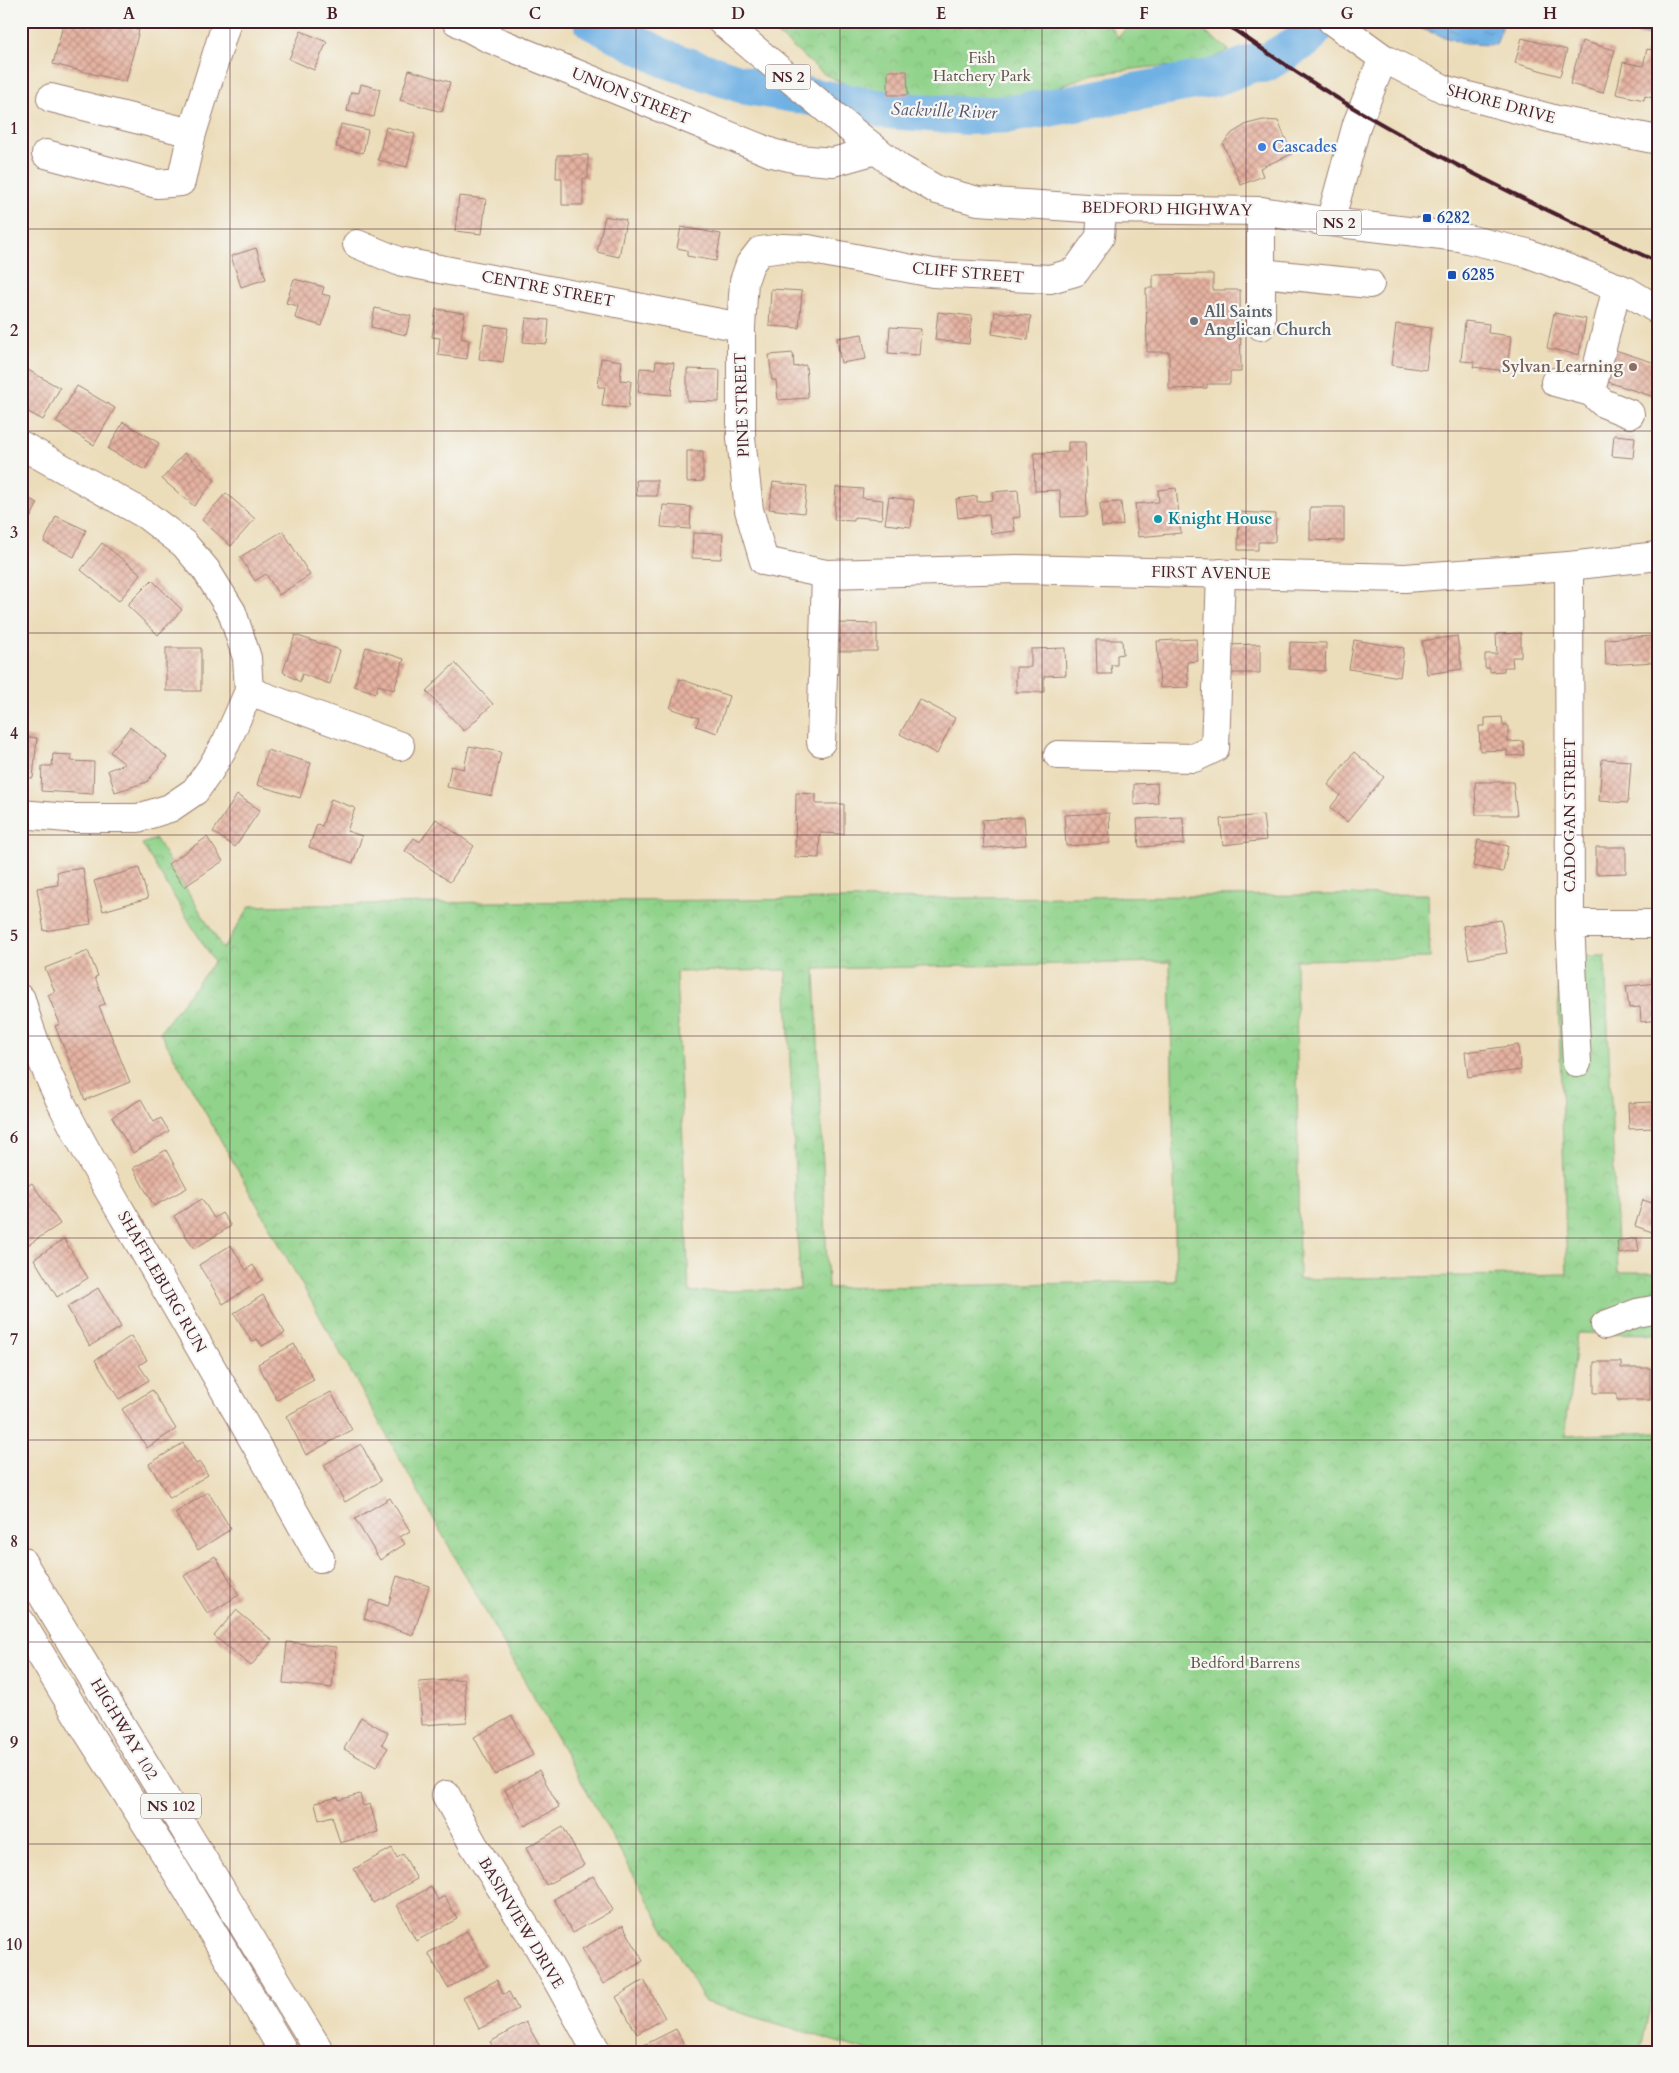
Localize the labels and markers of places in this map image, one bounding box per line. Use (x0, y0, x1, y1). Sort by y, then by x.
place label: Cascades (1272, 136, 1337, 158)
marker: Cascades (1256, 141, 1268, 153)
place label: 6282 (1437, 207, 1470, 229)
marker: 6282 (1421, 212, 1433, 224)
place label: 6285 (1462, 264, 1495, 286)
marker: 6285 (1446, 269, 1458, 281)
place label: All Saints Anglican Church (1204, 301, 1332, 341)
marker: All Saints Anglican Church (1188, 315, 1200, 327)
place label: Sylvan Learning (1502, 356, 1623, 378)
marker: Sylvan Learning (1627, 361, 1639, 373)
place label: Knight House (1168, 508, 1273, 530)
marker: Knight House (1152, 513, 1164, 525)

